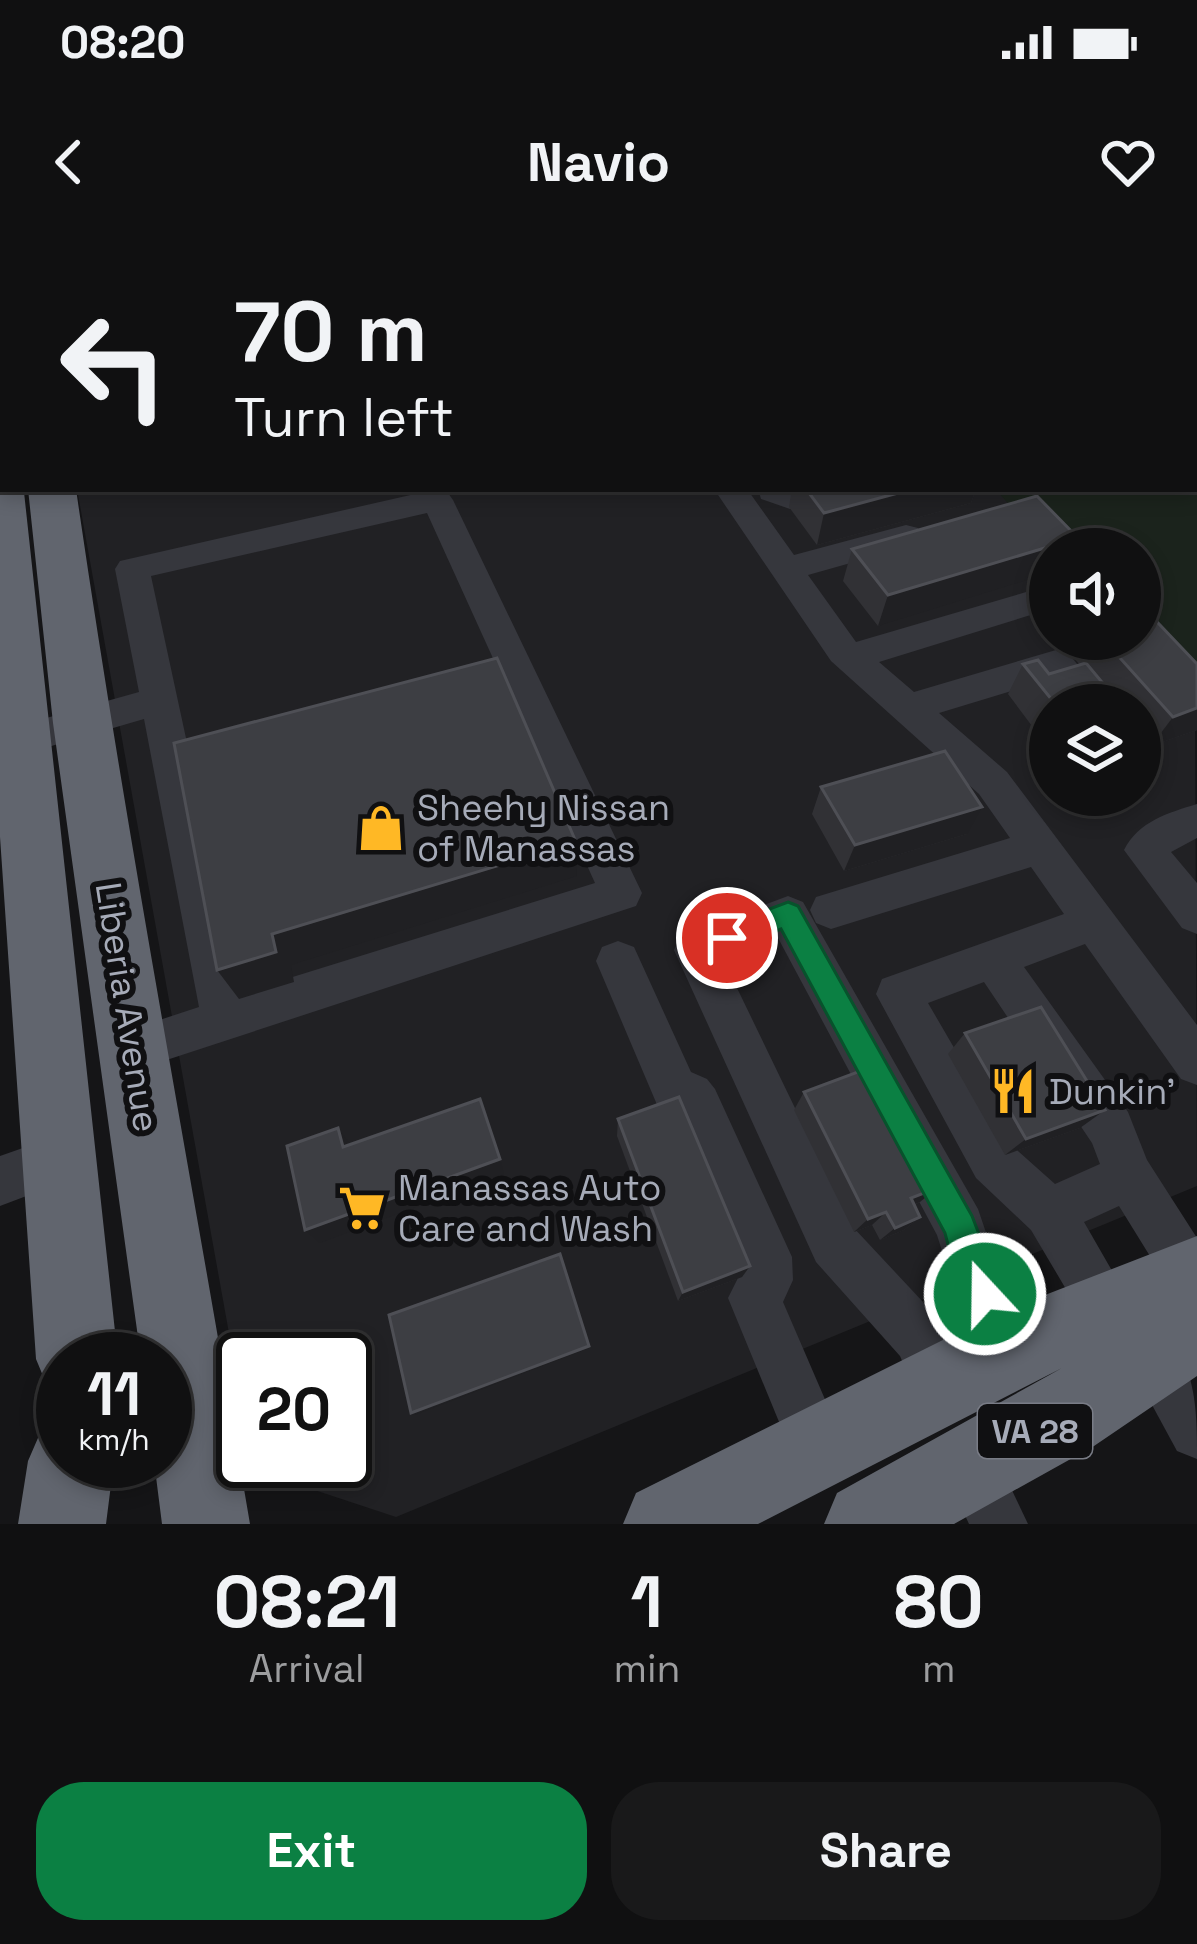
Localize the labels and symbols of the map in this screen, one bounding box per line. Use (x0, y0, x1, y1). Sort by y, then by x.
place label: Sheehy Nissan of Manassas (417, 785, 670, 872)
shop icon: Sheehy Nissan of Manassas (356, 803, 406, 853)
street label: Liberia Avenue (85, 879, 169, 1135)
pin (676, 887, 778, 989)
restaurant icon: Dunkin' (988, 1066, 1038, 1116)
place label: Dunkin' (1049, 1069, 1175, 1115)
place label: Manassas Auto Care and Wash (398, 1165, 661, 1252)
supermarket icon: Manassas Auto Care and Wash (337, 1183, 387, 1233)
position arrow (922, 1231, 1048, 1357)
speed limit sign: 20 (216, 1332, 372, 1488)
road number: VA 28 (978, 1404, 1092, 1458)

